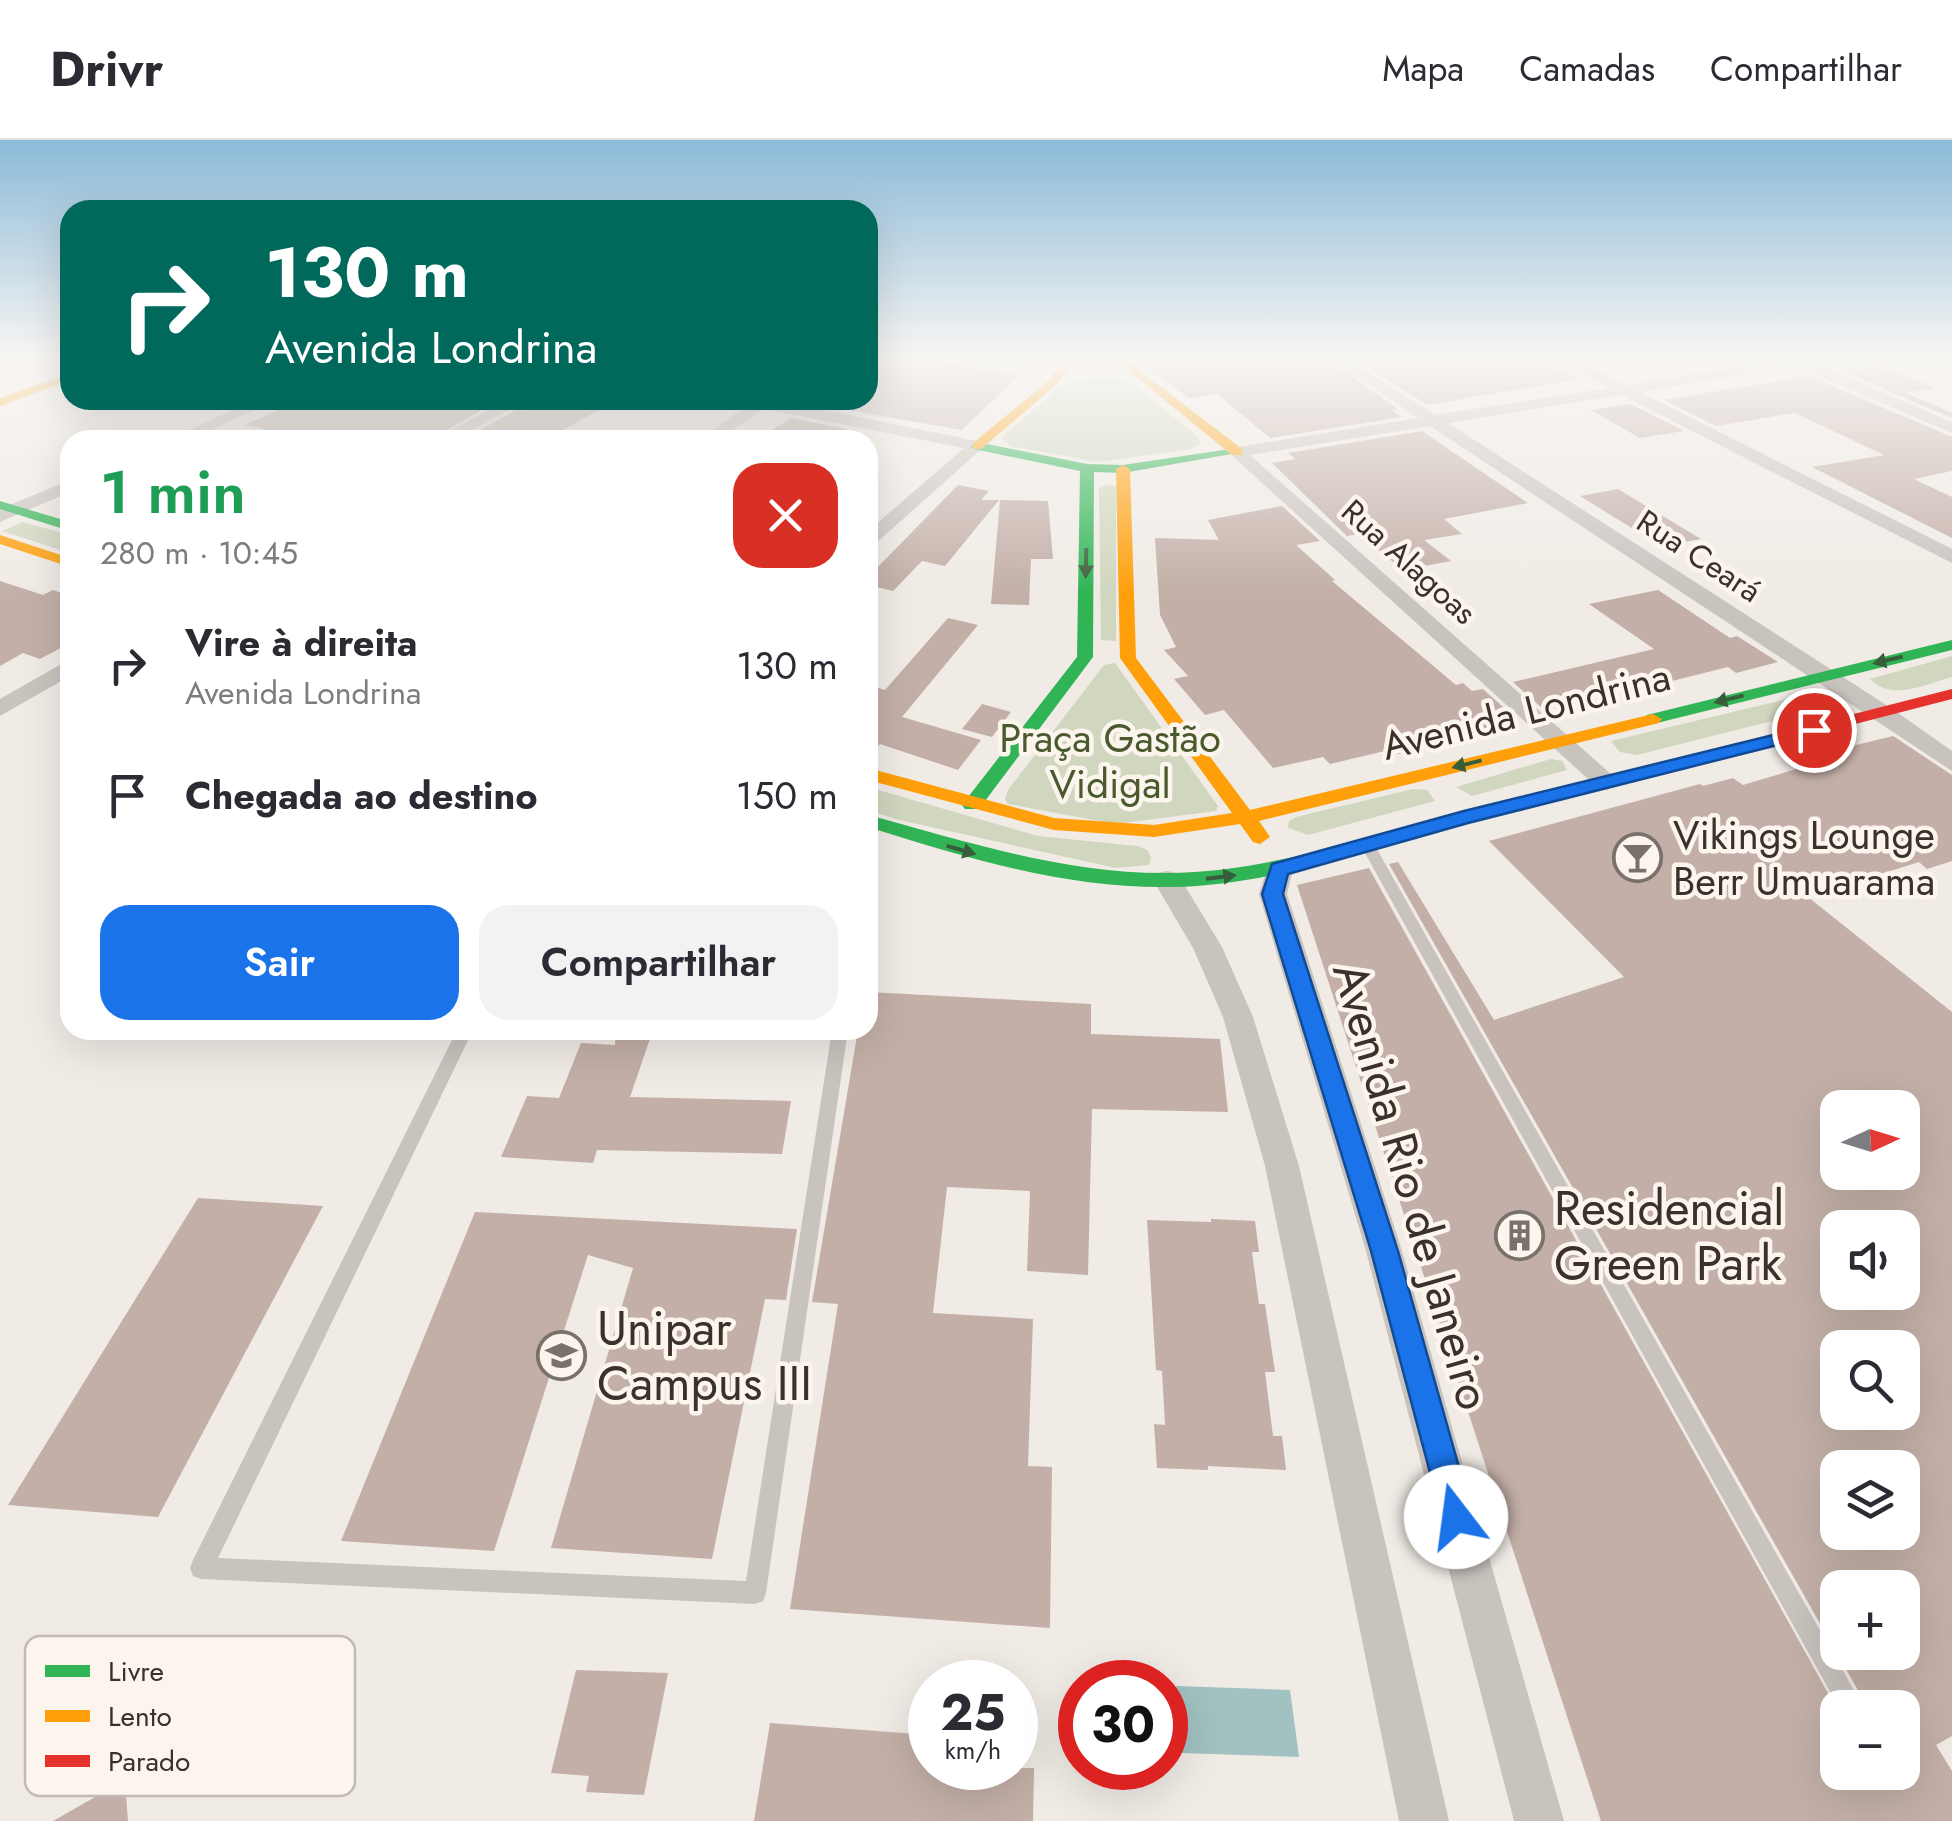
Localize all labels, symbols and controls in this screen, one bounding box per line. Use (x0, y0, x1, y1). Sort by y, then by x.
text: Drivr (50, 35, 163, 104)
text: Mapa (1382, 44, 1464, 94)
text: Camadas (1519, 44, 1655, 94)
text: Compartilhar (1710, 44, 1902, 94)
text: 130 m (265, 222, 469, 323)
icon: right (100, 240, 230, 370)
text: Avenida Londrina (265, 315, 597, 380)
text: 1 min (100, 449, 246, 536)
button: close (733, 463, 838, 568)
street label: Rua Alagoas (1331, 489, 1487, 635)
street label: Rua Ceará (1628, 499, 1770, 613)
text: 280 m · 10:45 (100, 530, 298, 576)
one-way arrow (1078, 547, 1094, 579)
text: Vire à direita (185, 615, 418, 670)
icon: right (100, 638, 155, 693)
text: 130 m (736, 638, 838, 693)
street label: Avenida Londrina (1376, 647, 1676, 775)
one-way arrow (1872, 653, 1903, 668)
text: Avenida Londrina (185, 670, 421, 716)
pin (1772, 688, 1857, 773)
one-way arrow (1713, 692, 1744, 708)
icon: arrive (1787, 703, 1842, 758)
park label: Praça Gastão Vidigal (999, 709, 1221, 813)
one-way arrow (1451, 757, 1482, 772)
icon: arrive (100, 768, 155, 823)
text: Chegada ao destino (185, 768, 538, 823)
text: 150 m (736, 768, 838, 823)
place label: Vikings Lounge Berr Umuarama (1673, 806, 1935, 910)
bar icon: Vikings Lounge Berr Umuarama (1612, 832, 1664, 884)
one-way arrow (946, 843, 976, 858)
one-way arrow (1206, 869, 1237, 885)
button: Sair (100, 905, 459, 1020)
button: Compartilhar (479, 905, 838, 1020)
street label: Avenida Rio de Janeiro (1315, 954, 1509, 1418)
north arrow (1820, 1090, 1920, 1190)
map controls (1820, 1090, 1920, 1790)
place label: Residencial Green Park (1554, 1174, 1784, 1298)
building icon: Residencial Green Park (1493, 1210, 1545, 1262)
button: sound (1820, 1210, 1920, 1310)
place label: Unipar Campus III (597, 1294, 812, 1418)
school or university icon: Unipar Campus III (536, 1330, 588, 1382)
button: search (1820, 1330, 1920, 1430)
button: layers (1820, 1450, 1920, 1550)
position arrow (1404, 1465, 1508, 1569)
button: + (1820, 1570, 1920, 1670)
legend (25, 1636, 355, 1796)
text: Livre (108, 1651, 164, 1692)
speed limit sign: 30 (1058, 1660, 1188, 1790)
text: 25 (940, 1676, 1006, 1749)
button: − (1820, 1690, 1920, 1790)
text: Lento (108, 1696, 172, 1737)
text: km/h (945, 1732, 1001, 1768)
text: Parado (108, 1741, 190, 1782)

